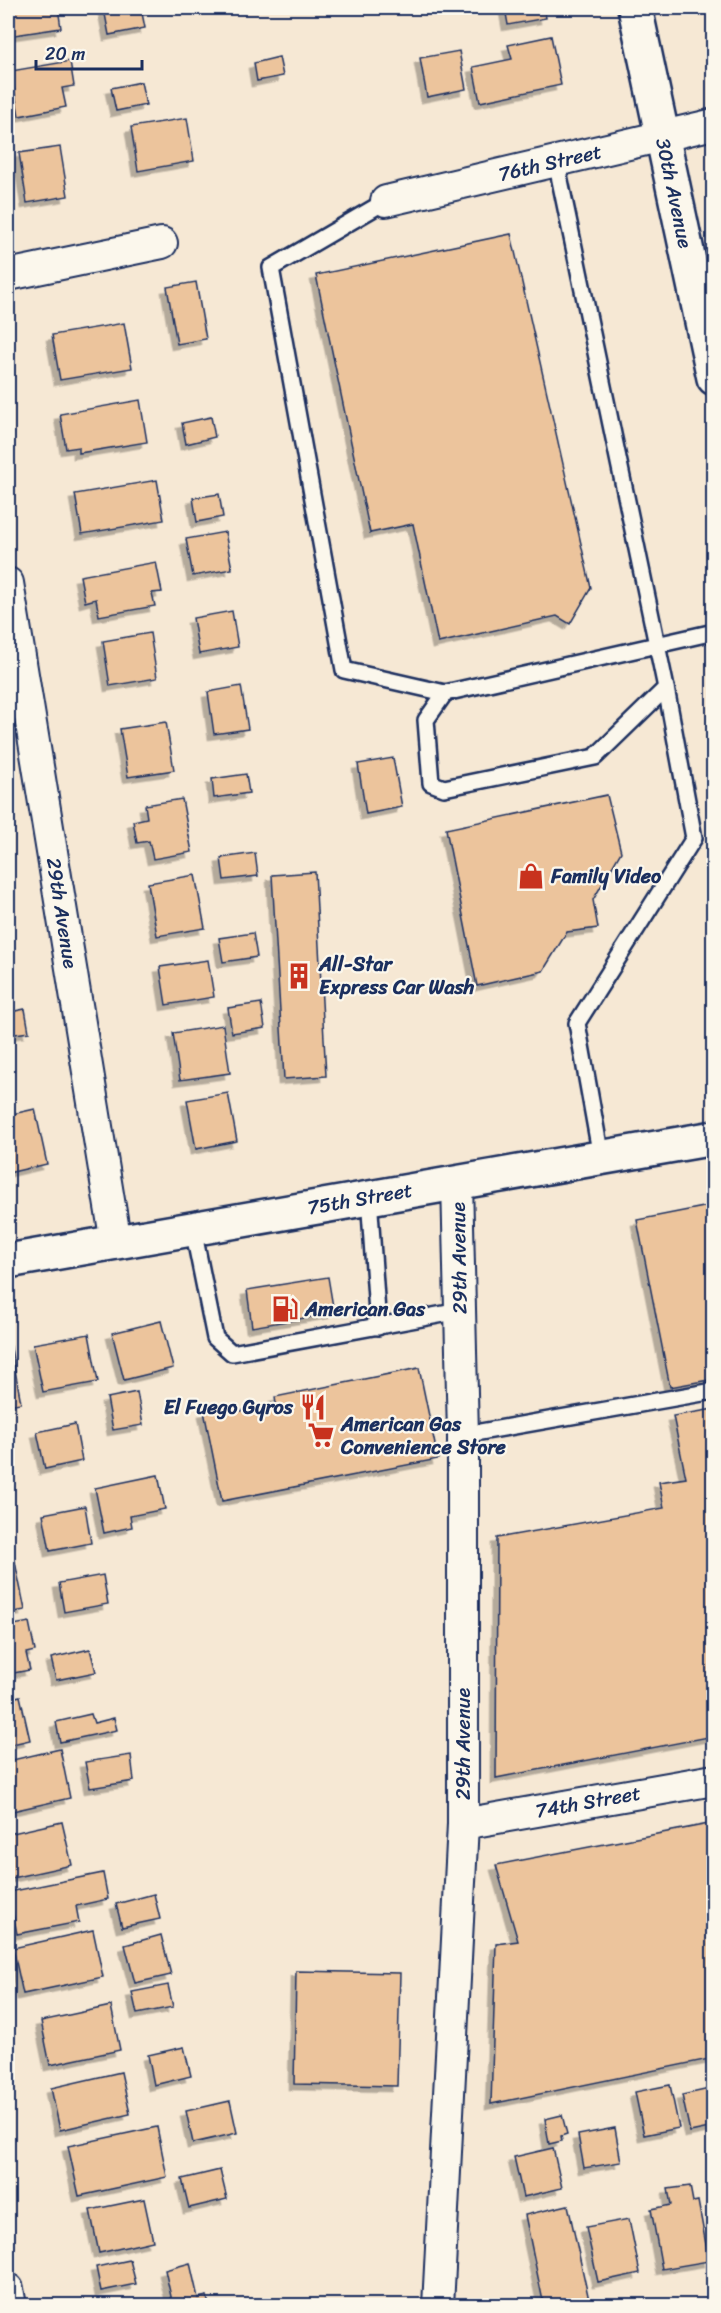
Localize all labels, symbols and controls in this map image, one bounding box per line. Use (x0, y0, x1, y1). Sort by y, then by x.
scale bar (36, 33, 142, 71)
text: 20 m (45, 38, 85, 70)
street label: 76th Street (495, 134, 605, 192)
street label: 30th Avenue (645, 135, 703, 252)
street label: 29th Avenue (36, 855, 88, 971)
place label: Family Video (550, 859, 662, 894)
shop icon: Family Video (516, 861, 546, 891)
place label: All-Star Express Car Wash (318, 947, 475, 1005)
building icon: All-Star Express Car Wash (284, 961, 314, 991)
street label: 75th Street (305, 1173, 416, 1225)
street label: 29th Avenue (441, 1201, 477, 1314)
place label: American Gas (304, 1292, 426, 1327)
fuel station icon: American Gas (270, 1294, 300, 1324)
place label: El Fuego Gyros (164, 1390, 294, 1425)
restaurant icon: El Fuego Gyros (298, 1392, 328, 1422)
place label: American Gas Convenience Store (340, 1407, 507, 1465)
supermarket icon: American Gas Convenience Store (306, 1420, 336, 1450)
street label: 29th Avenue (446, 1688, 481, 1800)
street label: 74th Street (533, 1775, 644, 1828)

